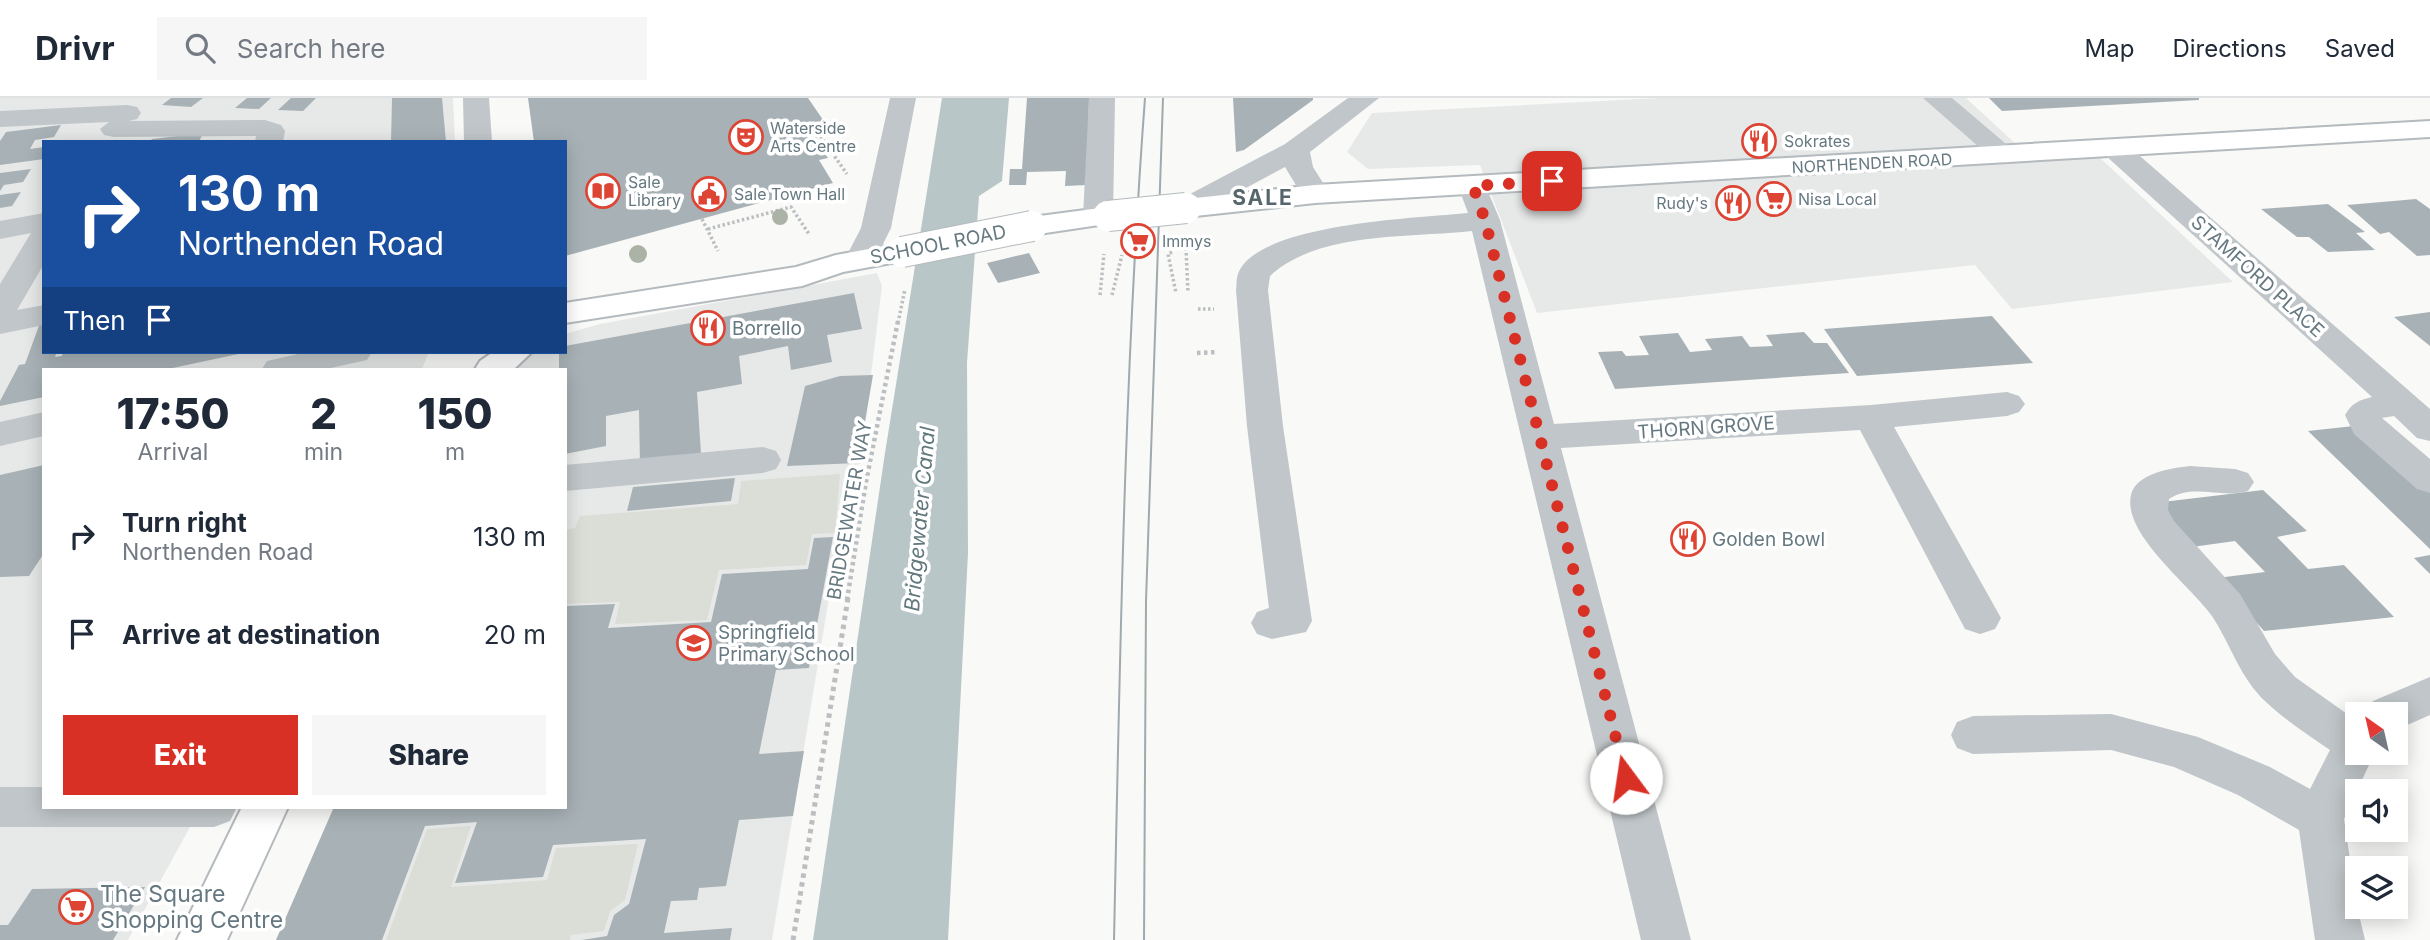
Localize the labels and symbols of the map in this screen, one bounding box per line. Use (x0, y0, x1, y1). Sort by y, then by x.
theatre icon: Waterside Arts Centre (727, 118, 765, 156)
place label: Waterside Arts Centre (770, 118, 856, 156)
restaurant icon: Sokrates (1740, 122, 1778, 160)
place label: Sokrates (1784, 131, 1851, 151)
street label: NORTHENDEN ROAD (1791, 149, 1953, 177)
pin (1522, 151, 1582, 211)
library icon: Sale Library (584, 172, 622, 210)
place label: Sale Library (628, 172, 681, 210)
public building icon: Sale Town Hall (690, 175, 728, 213)
supermarket icon: Nisa Local (1755, 180, 1793, 218)
place label: Sale Town Hall (734, 184, 845, 204)
restaurant icon: Rudy's (1714, 184, 1752, 222)
district label: SALE (1232, 185, 1294, 210)
place label: Nisa Local (1798, 189, 1877, 209)
place label: Rudy's (1656, 193, 1708, 213)
street label: STAMFORD PLACE (2187, 211, 2329, 342)
street label: SCHOOL ROAD (868, 220, 1008, 269)
supermarket icon: Immys (1119, 222, 1157, 260)
place label: Immys (1162, 231, 1212, 251)
restaurant icon: Borrello (689, 309, 727, 347)
place label: Borrello (732, 317, 802, 340)
street label: THORN GROVE (1637, 411, 1775, 444)
street label: BRIDGEWATER WAY (822, 419, 877, 602)
water label: Bridgewater Canal (899, 425, 940, 612)
restaurant icon: Golden Bowl (1669, 520, 1707, 558)
place label: Golden Bowl (1712, 528, 1825, 551)
place label: Springfield Primary School (718, 621, 855, 666)
school or university icon: Springfield Primary School (675, 624, 713, 662)
north arrow (2345, 702, 2408, 765)
position arrow (1589, 741, 1663, 815)
place label: The Square Shopping Centre (100, 880, 283, 934)
supermarket icon: The Square Shopping Centre (57, 888, 95, 926)

